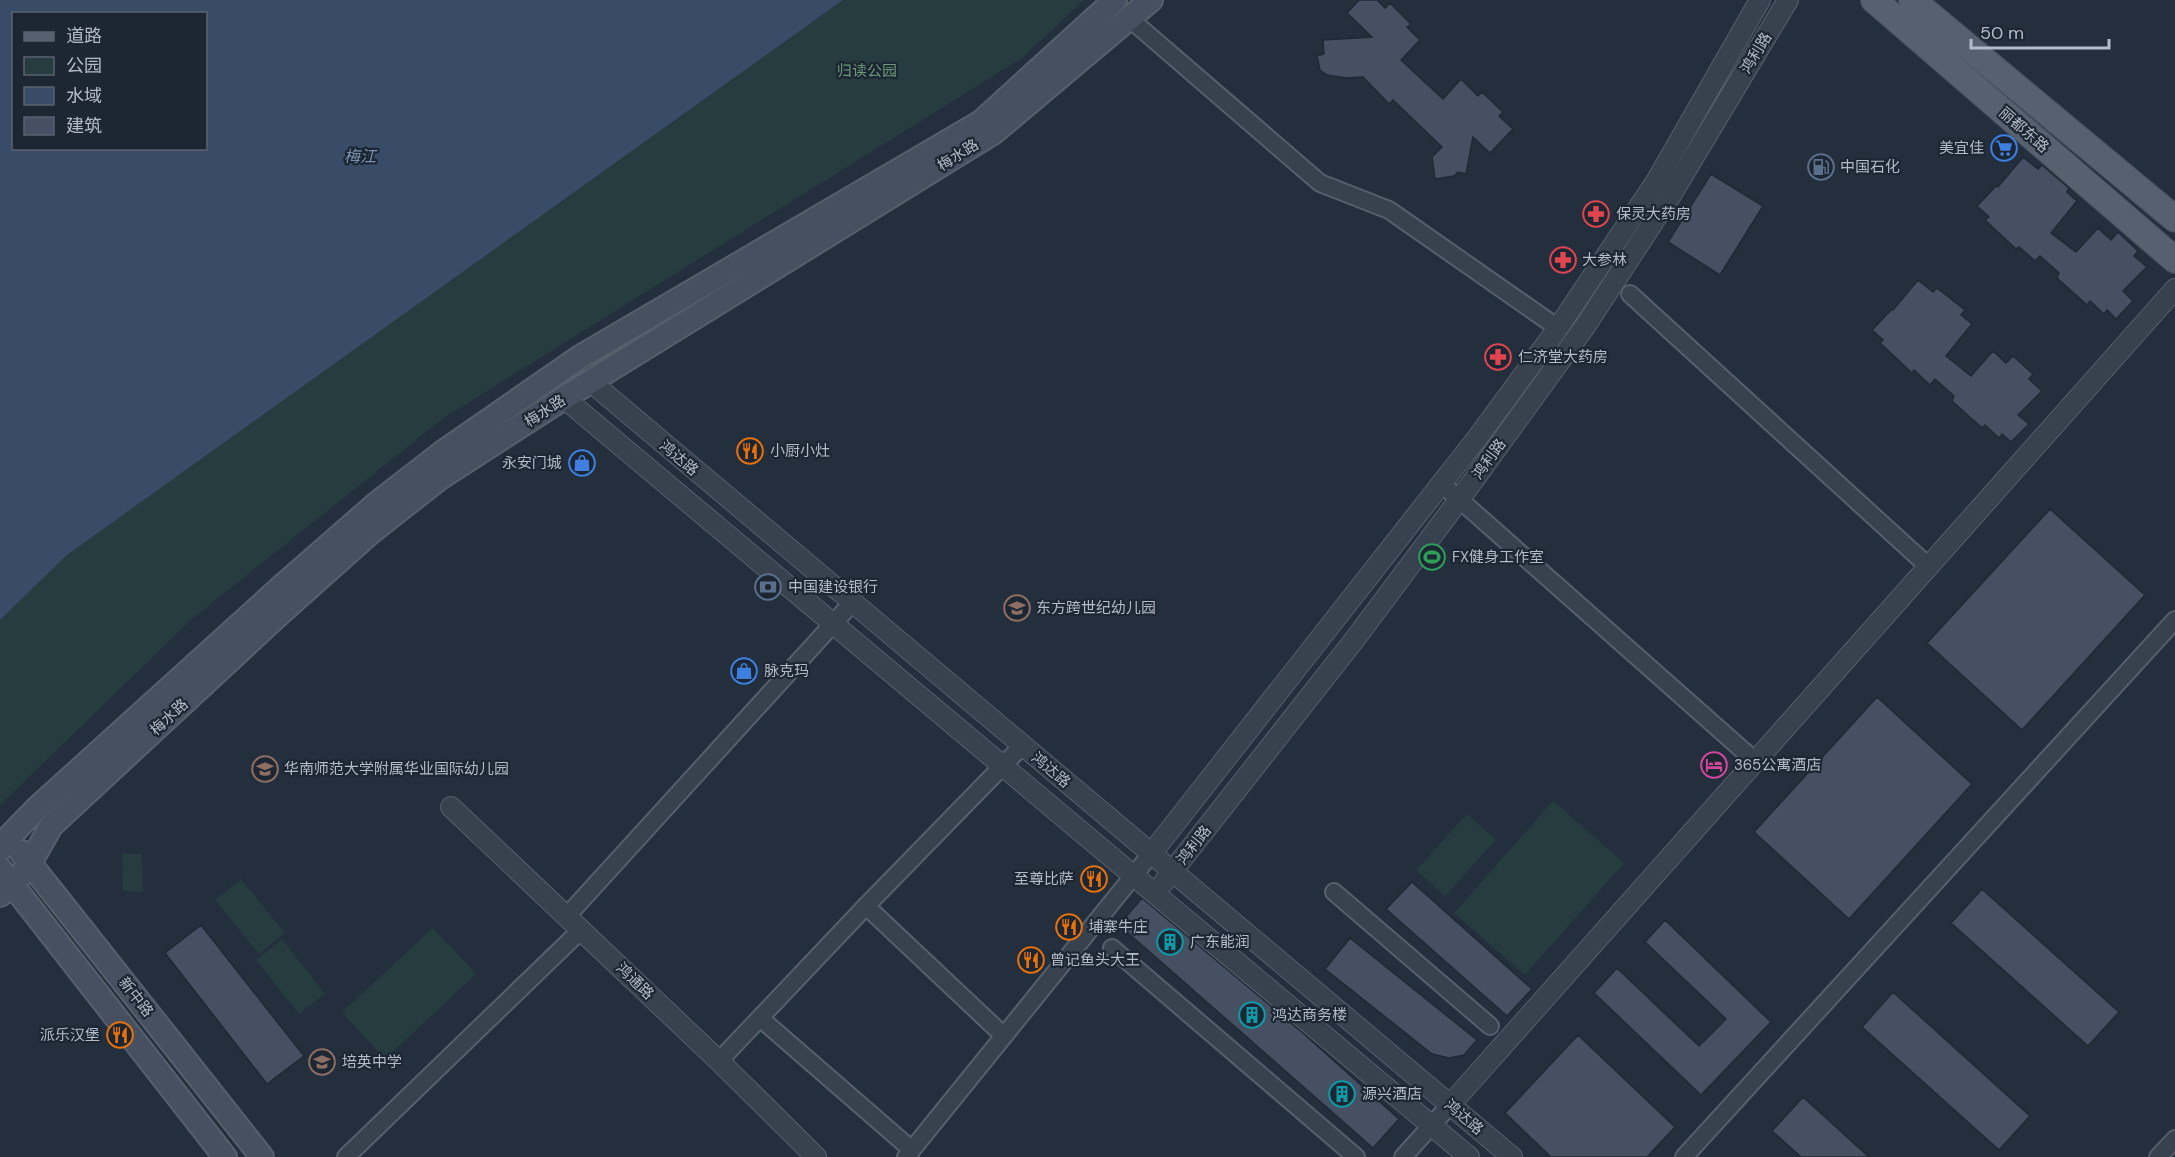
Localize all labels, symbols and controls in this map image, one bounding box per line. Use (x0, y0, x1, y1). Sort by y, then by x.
legend (12, 12, 207, 150)
scale bar (1971, 12, 2109, 50)
text: 50 m (1980, 21, 2024, 45)
text: 道路 (66, 24, 102, 48)
street label: 鸿利路 (1736, 29, 1776, 77)
text: 公园 (66, 54, 102, 78)
park label: 归读公园 (837, 61, 897, 81)
text: 水域 (66, 84, 102, 108)
street label: 丽都东路 (1995, 103, 2053, 157)
text: 建筑 (66, 114, 102, 138)
supermarket icon: 美宜佳 (1989, 133, 2019, 163)
street label: 梅水路 (934, 135, 982, 175)
place label: 美宜佳 (1939, 138, 1984, 158)
water label: 梅江 (344, 146, 378, 167)
fuel station icon: 中国石化 (1806, 152, 1836, 182)
place label: 中国石化 (1840, 157, 1900, 177)
pharmacy icon: 保灵大药房 (1581, 199, 1611, 229)
place label: 保灵大药房 (1616, 204, 1691, 224)
pharmacy icon: 大参林 (1548, 245, 1578, 275)
place label: 大参林 (1582, 250, 1627, 270)
pharmacy icon: 仁济堂大药房 (1483, 342, 1513, 372)
place label: 仁济堂大药房 (1518, 347, 1608, 367)
street label: 梅水路 (521, 390, 569, 432)
street label: 鸿利路 (1468, 435, 1510, 483)
street label: 鸿达路 (655, 436, 703, 480)
restaurant icon: 小厨小灶 (735, 436, 765, 466)
place label: 小厨小灶 (770, 441, 830, 461)
shop icon: 永安门城 (567, 448, 597, 478)
place label: 永安门城 (502, 453, 562, 473)
sports icon: FX健身工作室 (1417, 542, 1447, 572)
place label: FX健身工作室 (1452, 547, 1544, 567)
bank icon: 中国建设银行 (753, 572, 783, 602)
place label: 中国建设银行 (788, 577, 878, 597)
school or university icon: 东方跨世纪幼儿园 (1002, 593, 1032, 623)
place label: 东方跨世纪幼儿园 (1036, 598, 1156, 618)
shop icon: 脉克玛 (729, 656, 759, 686)
place label: 脉克玛 (764, 661, 809, 681)
street label: 梅水路 (146, 694, 192, 740)
street label: 鸿达路 (1027, 748, 1075, 792)
hotel icon: 365公寓酒店 (1699, 750, 1729, 780)
school or university icon: 华南师范大学附属华业国际幼儿园 (250, 754, 280, 784)
place label: 365公寓酒店 (1734, 755, 1821, 775)
place label: 华南师范大学附属华业国际幼儿园 (284, 759, 509, 779)
street label: 鸿利路 (1172, 821, 1216, 869)
restaurant icon: 至尊比萨 (1079, 864, 1109, 894)
place label: 至尊比萨 (1014, 869, 1074, 889)
restaurant icon: 埔寨牛庄 (1054, 912, 1084, 942)
place label: 埔寨牛庄 (1088, 917, 1148, 937)
building icon: 广东能润 (1155, 927, 1185, 957)
place label: 广东能润 (1190, 932, 1250, 952)
restaurant icon: 曾记鱼头大王 (1016, 945, 1046, 975)
place label: 曾记鱼头大王 (1050, 950, 1140, 970)
street label: 鸿通路 (612, 958, 658, 1004)
street label: 新中路 (114, 973, 158, 1021)
building icon: 鸿达商务楼 (1237, 1000, 1267, 1030)
place label: 鸿达商务楼 (1272, 1005, 1347, 1025)
restaurant icon: 派乐汉堡 (105, 1020, 135, 1050)
place label: 派乐汉堡 (40, 1025, 100, 1045)
school or university icon: 培英中学 (307, 1047, 337, 1077)
place label: 培英中学 (342, 1052, 402, 1072)
building icon: 源兴酒店 (1327, 1079, 1357, 1109)
place label: 源兴酒店 (1362, 1084, 1422, 1104)
street label: 鸿达路 (1440, 1095, 1488, 1139)

